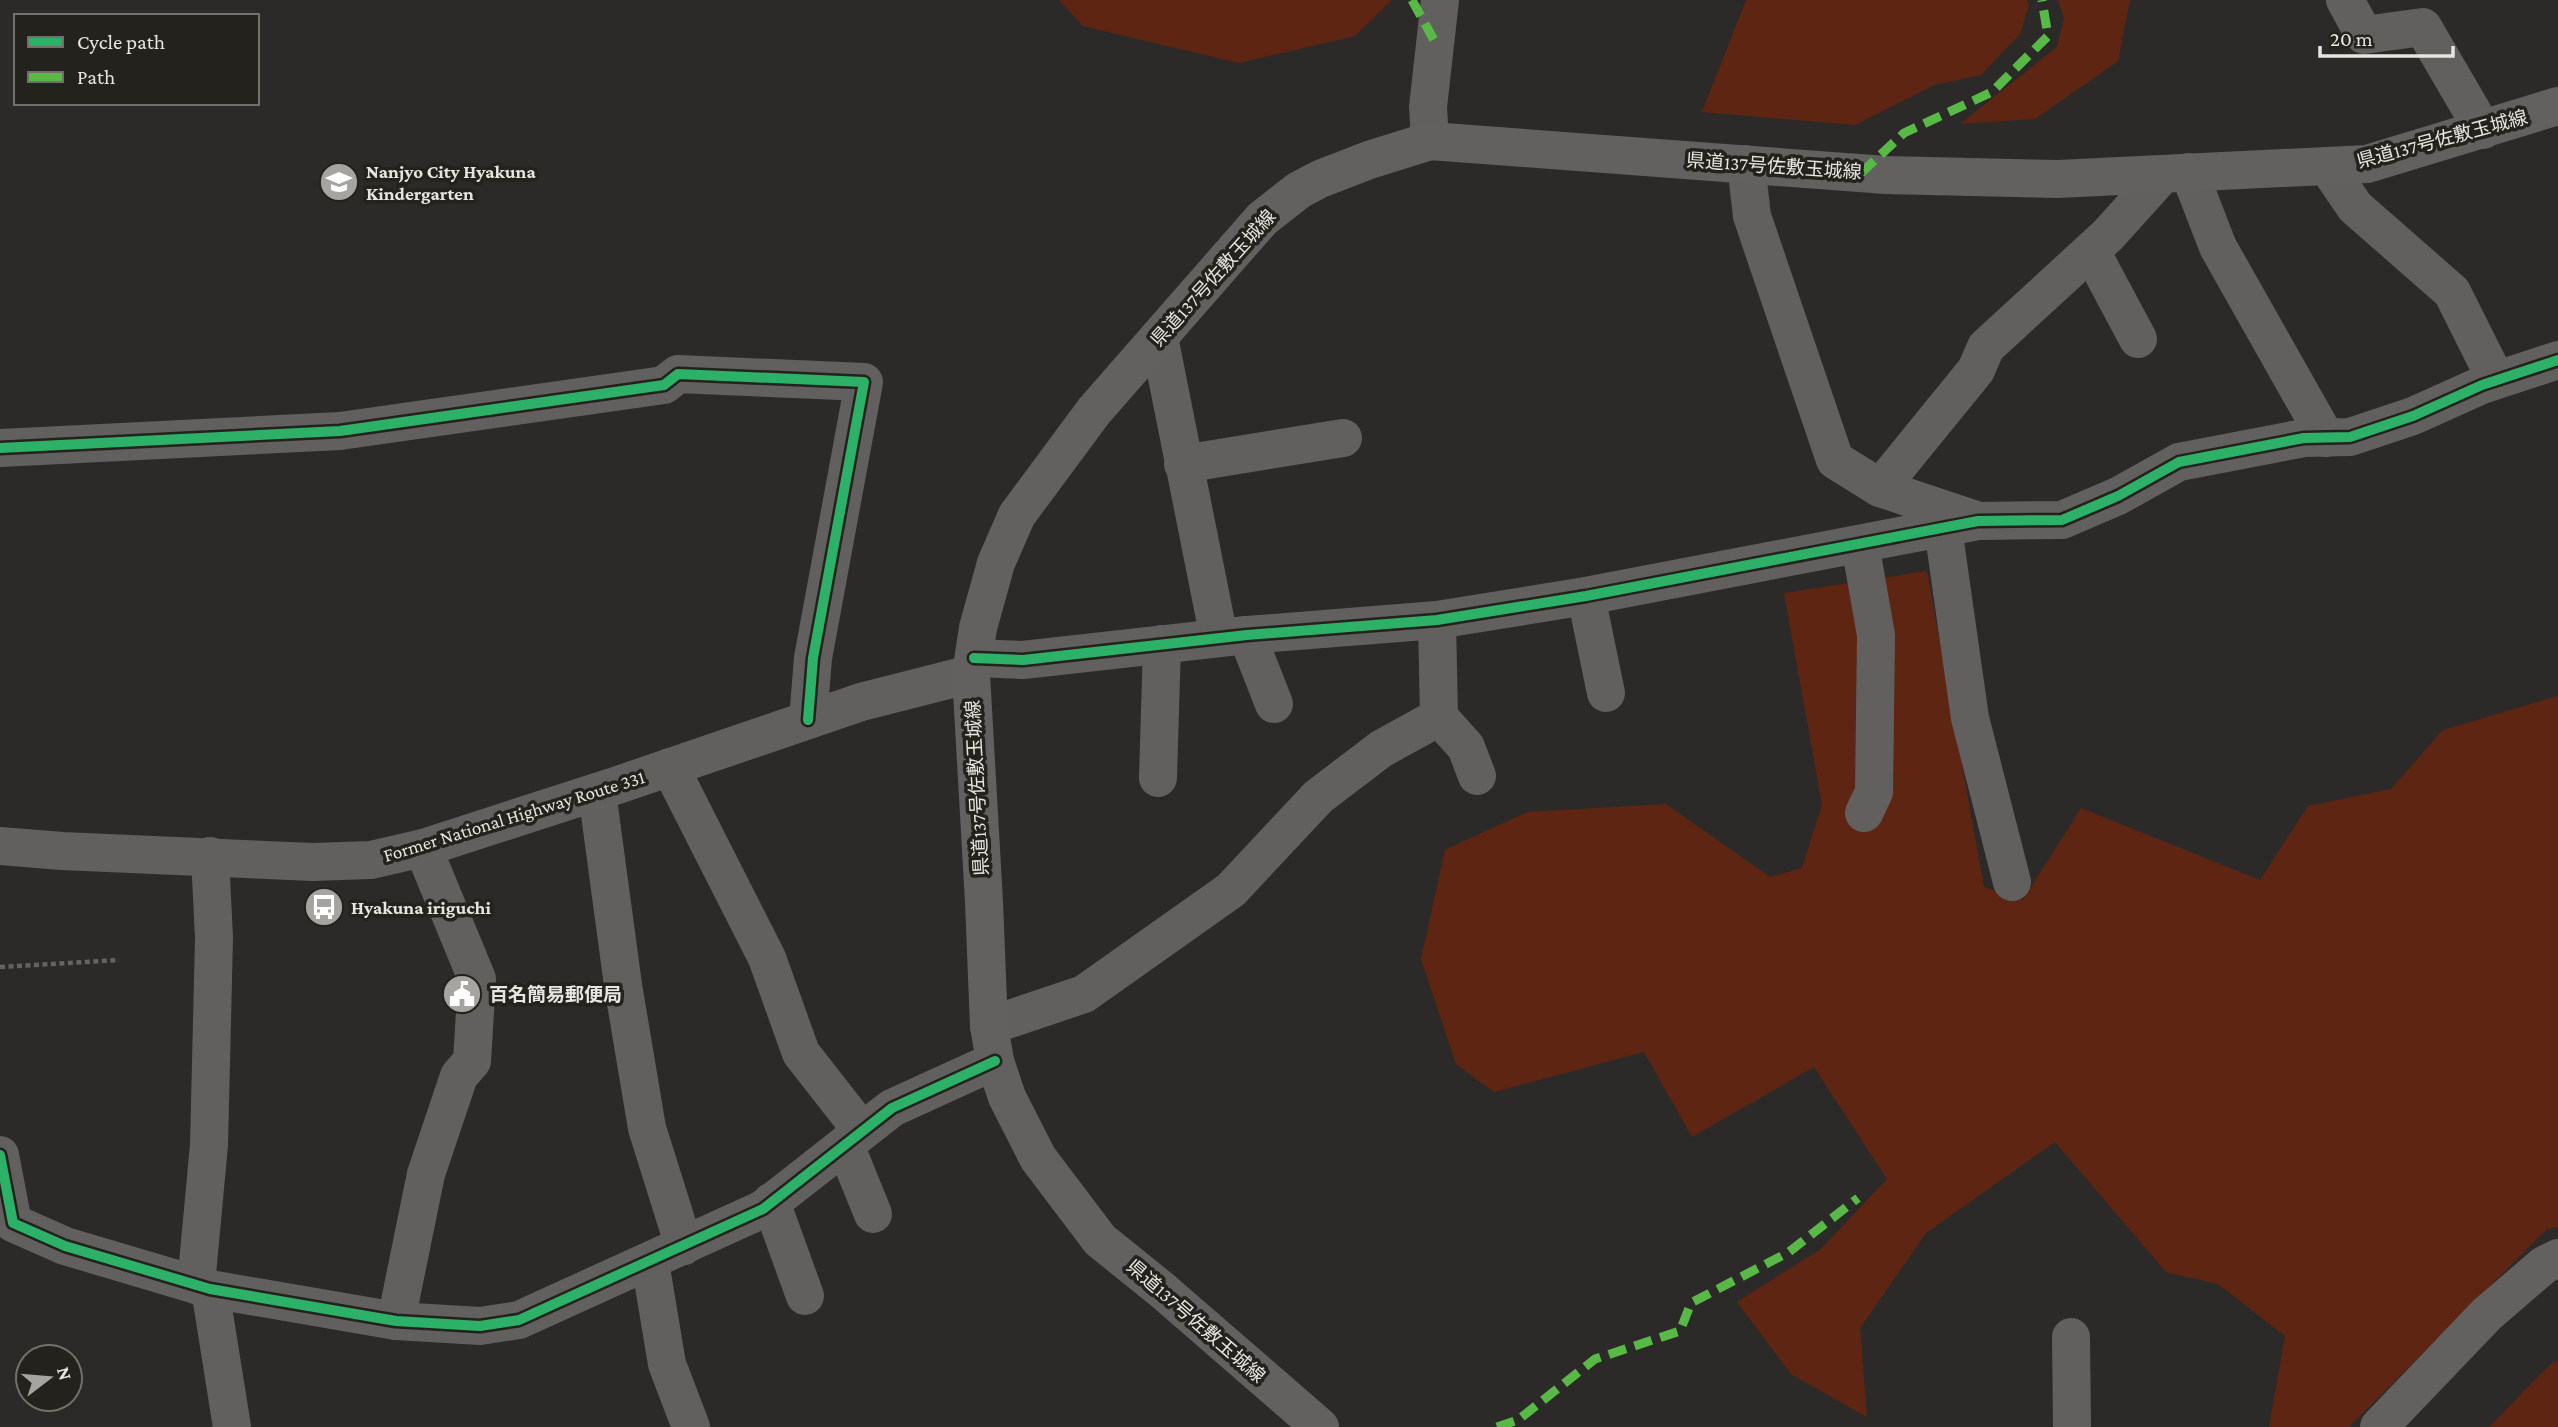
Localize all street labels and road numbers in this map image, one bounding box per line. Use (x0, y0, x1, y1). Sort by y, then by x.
street label: 県道137号佐敷玉城線 (2354, 106, 2530, 172)
street label: 県道137号佐敷玉城線 (1686, 149, 1862, 183)
street label: 県道137号佐敷玉城線 (1146, 206, 1280, 350)
street label: 県道137号佐敷玉城線 (962, 700, 992, 876)
street label: Former National Highway Route 331 (381, 766, 647, 866)
street label: 県道137号佐敷玉城線 (1123, 1255, 1269, 1387)

